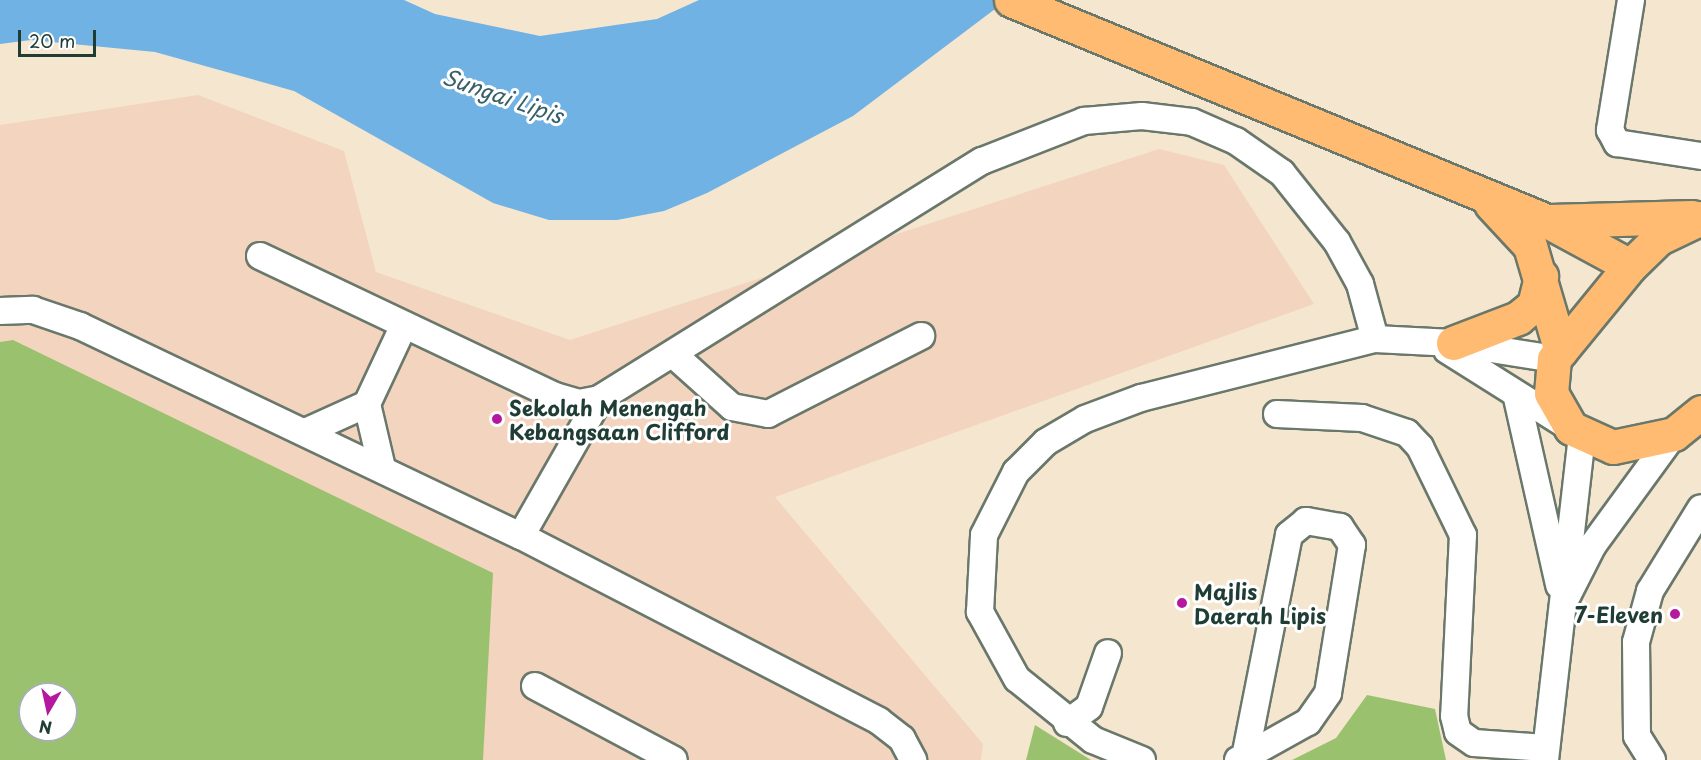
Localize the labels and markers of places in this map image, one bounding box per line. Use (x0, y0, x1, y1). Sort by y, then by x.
place label: Sekolah Menengah Kebangsaan Clifford (509, 394, 729, 444)
marker: Sekolah Menengah Kebangsaan Clifford (490, 412, 504, 426)
place label: Majlis Daerah Lipis (1194, 578, 1327, 628)
marker: Majlis Daerah Lipis (1175, 596, 1189, 610)
place label: 7-Eleven (1575, 601, 1663, 627)
marker: 7-Eleven (1668, 607, 1682, 621)

